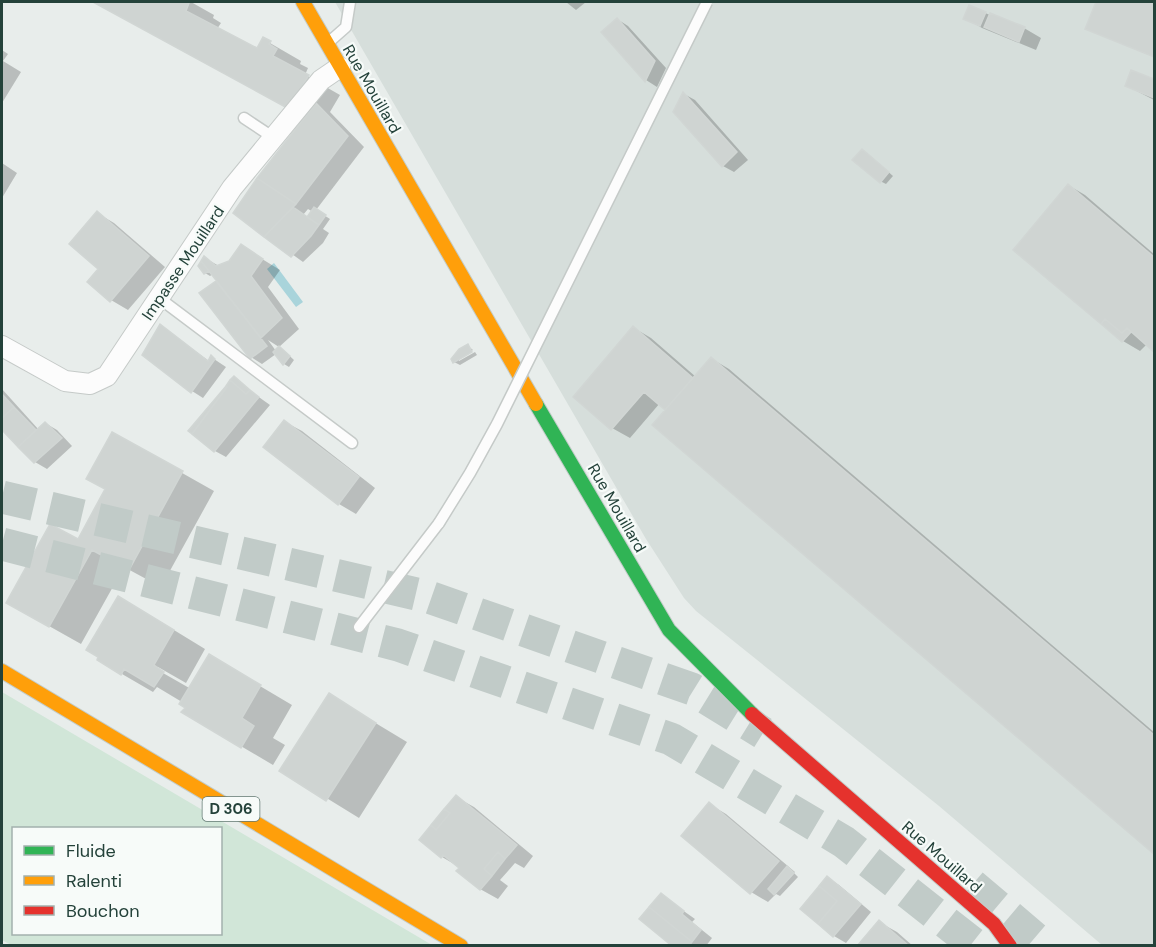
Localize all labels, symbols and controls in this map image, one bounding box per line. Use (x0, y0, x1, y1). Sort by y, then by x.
street label: Rue Mouillard (338, 41, 406, 137)
street label: Impasse Mouillard (137, 202, 229, 324)
street label: Rue Mouillard (583, 460, 651, 556)
road number: D 306 (202, 797, 260, 821)
street label: Rue Mouillard (898, 816, 986, 898)
legend (12, 827, 222, 935)
text: Fluide (66, 839, 116, 863)
text: Ralenti (66, 869, 122, 893)
text: Bouchon (66, 899, 140, 923)

